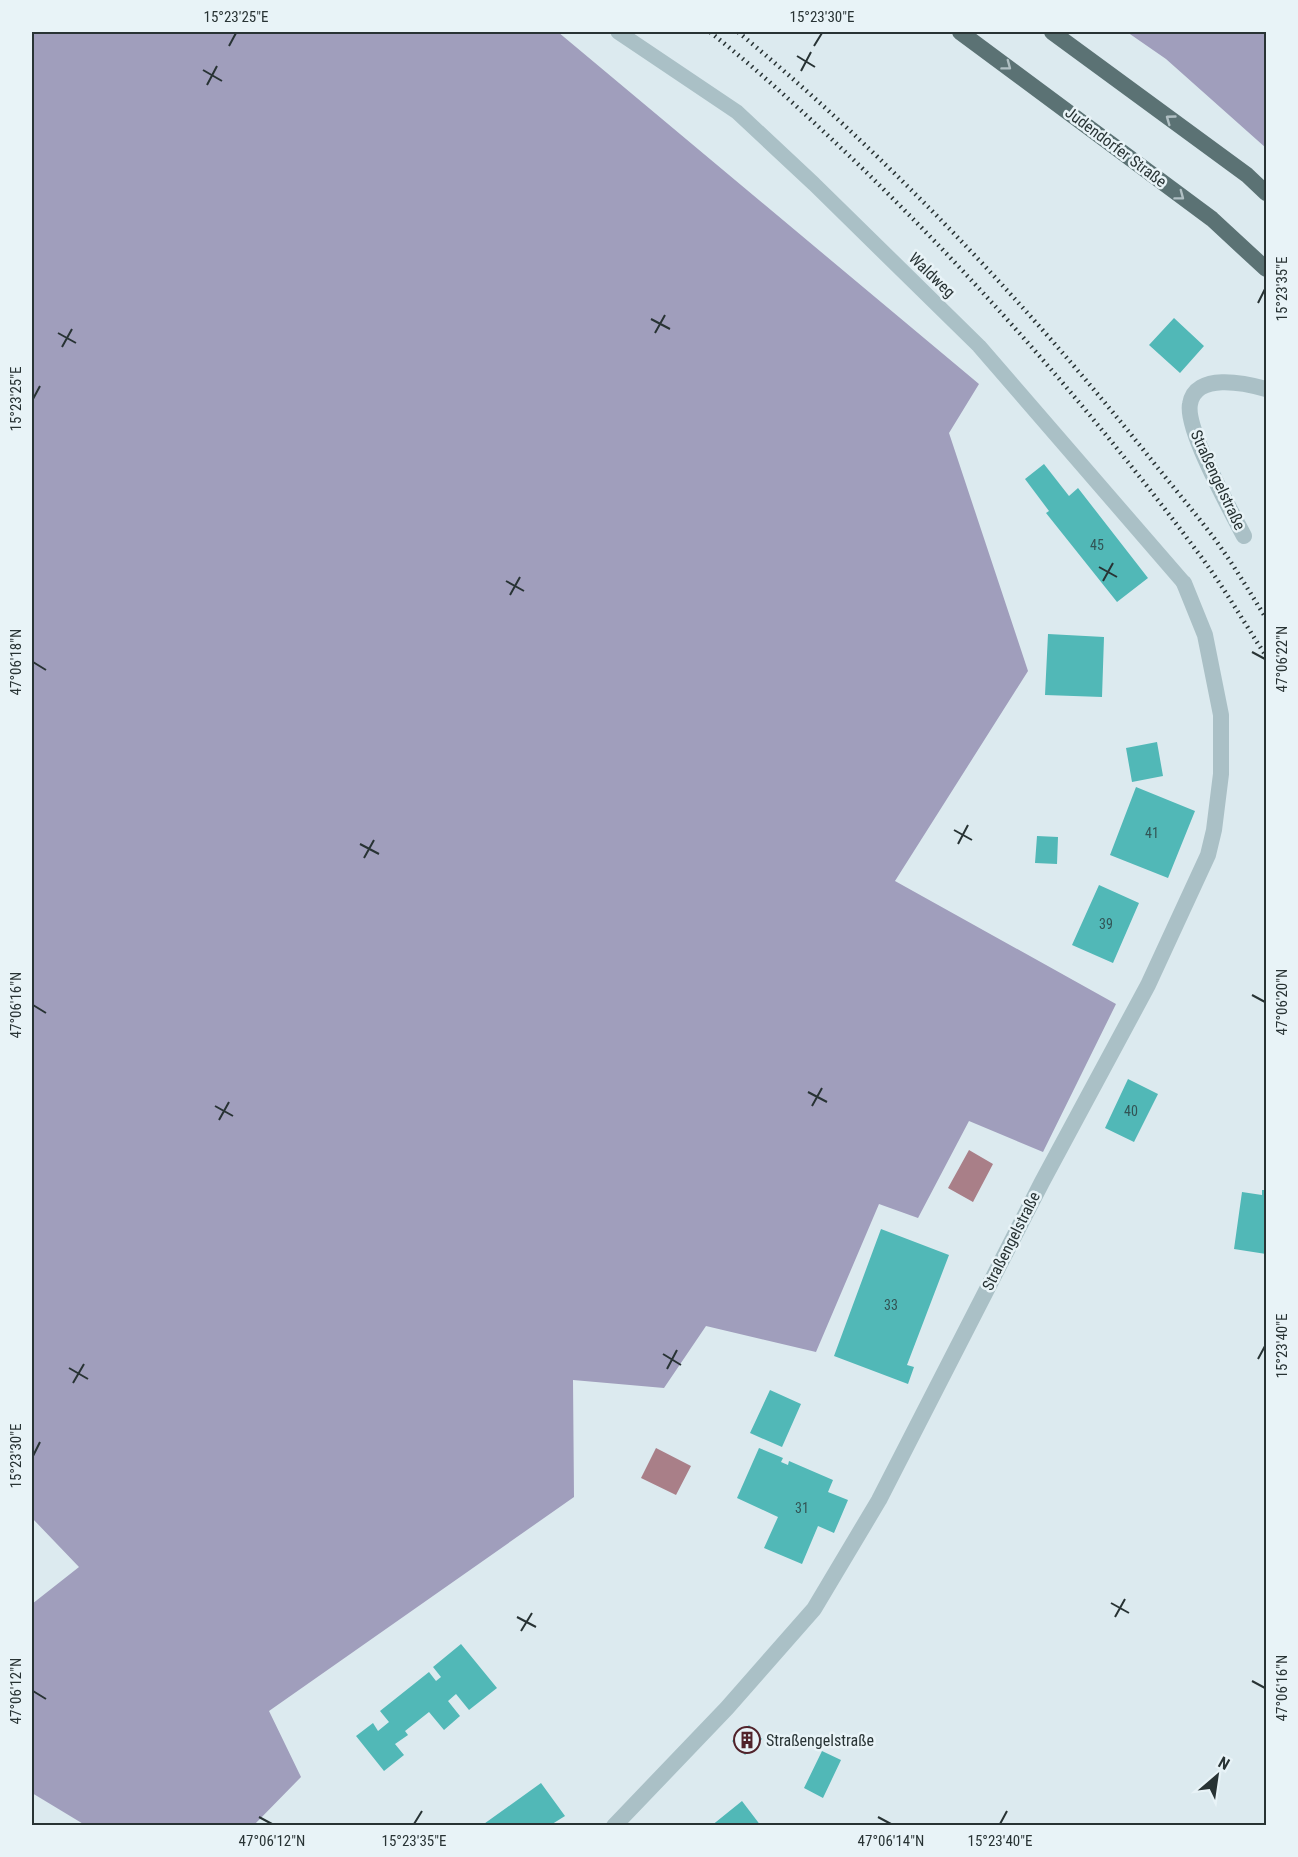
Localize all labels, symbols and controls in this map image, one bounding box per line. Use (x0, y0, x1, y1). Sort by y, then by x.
text: 15°23'25"E (204, 8, 268, 26)
text: 15°23'30"E (790, 8, 854, 26)
one-way arrow (1001, 59, 1012, 70)
street label: Judendorfer Straße (1062, 103, 1170, 191)
one-way arrow (1166, 115, 1177, 126)
one-way arrow (1174, 188, 1185, 199)
street label: Waldweg (905, 248, 959, 302)
text: 15°23'35"E (1273, 257, 1291, 321)
text: 15°23'25"E (7, 367, 25, 431)
street label: Straßengelstraße (1187, 427, 1249, 533)
house number: 45 (1090, 537, 1104, 553)
text: 47°06'22"N (1273, 626, 1291, 692)
text: 47°06'18"N (7, 629, 25, 695)
house number: 41 (1145, 825, 1159, 841)
house number: 39 (1099, 916, 1113, 932)
text: 47°06'20"N (1273, 969, 1291, 1035)
text: 47°06'16"N (7, 972, 25, 1038)
house number: 40 (1124, 1103, 1138, 1119)
street label: Straßengelstraße (978, 1189, 1044, 1293)
house number: 33 (884, 1297, 898, 1313)
text: 15°23'40"E (1273, 1314, 1291, 1378)
text: 15°23'30"E (7, 1424, 25, 1488)
house number: 31 (795, 1500, 809, 1516)
text: 47°06'16"N (1273, 1655, 1291, 1721)
text: 47°06'12"N (7, 1658, 25, 1724)
building icon: Straßengelstraße (732, 1725, 762, 1755)
place label: Straßengelstraße (766, 1731, 874, 1750)
north arrow (1187, 1746, 1247, 1806)
text: N (1215, 1753, 1233, 1774)
text: 47°06'12"N (239, 1832, 305, 1850)
text: 15°23'35"E (382, 1832, 446, 1850)
text: 47°06'14"N (858, 1832, 924, 1850)
text: 15°23'40"E (968, 1832, 1032, 1850)

